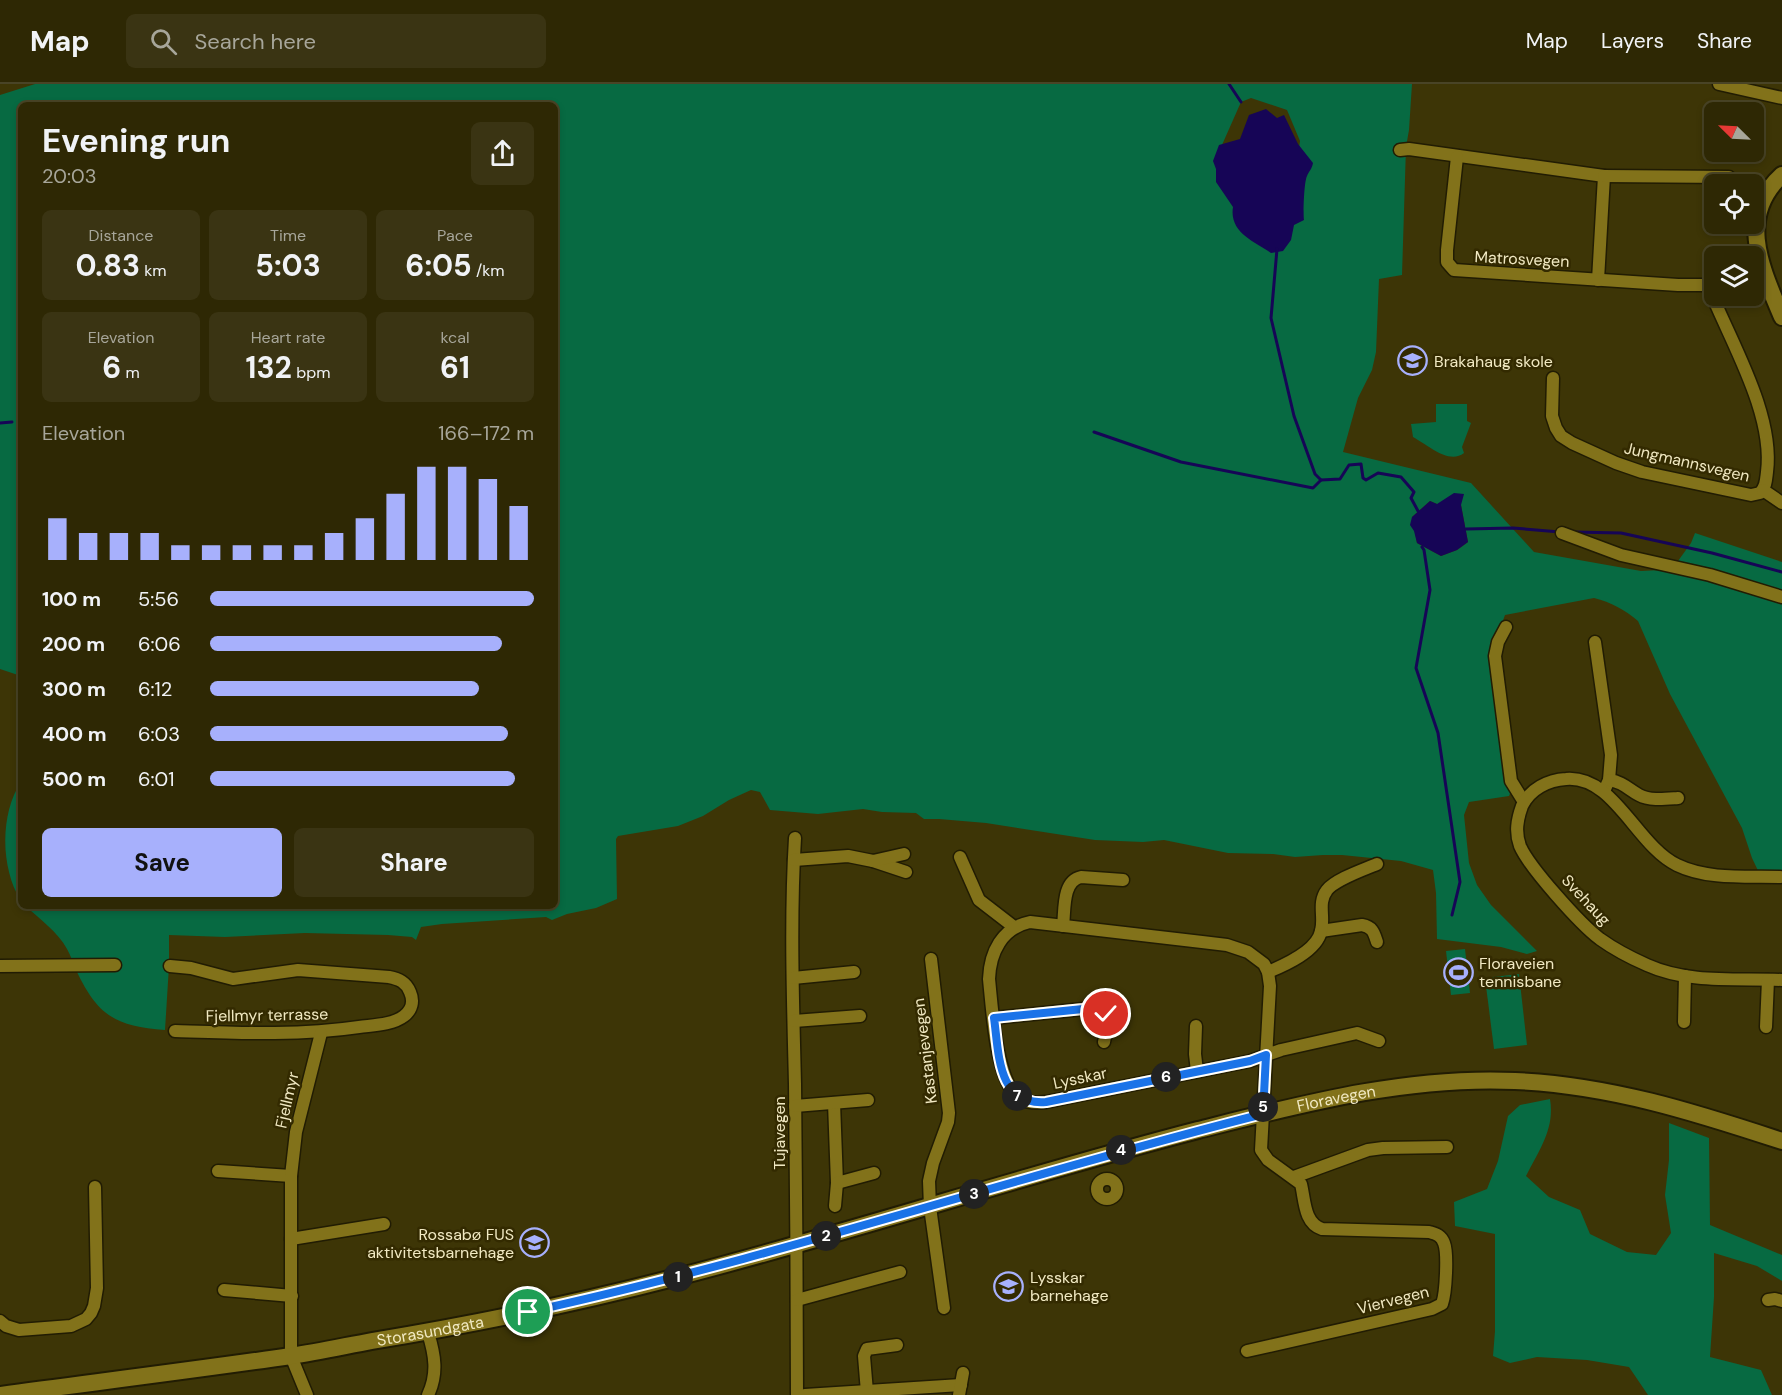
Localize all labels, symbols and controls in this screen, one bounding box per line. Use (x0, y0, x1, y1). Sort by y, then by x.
search box (126, 14, 546, 68)
text: Map (30, 23, 90, 60)
icon: search (147, 25, 180, 58)
text: Search here (195, 27, 316, 56)
text: Map (1526, 27, 1568, 55)
text: Layers (1601, 27, 1664, 55)
text: Share (1697, 27, 1752, 55)
north arrow (1704, 102, 1764, 162)
map controls (1704, 102, 1764, 306)
text: Evening run (42, 119, 230, 162)
button: share (471, 122, 534, 185)
text: 20:03 (42, 163, 97, 189)
button: locate (1704, 174, 1764, 234)
text: Distance (89, 225, 153, 246)
text: Time (270, 225, 306, 246)
text: Pace (437, 225, 473, 246)
text: 0.83 (75, 246, 140, 285)
text: 5:03 (255, 246, 321, 285)
text: 6:05 (405, 246, 472, 285)
street label: Matrosvegen (1474, 246, 1570, 272)
button: layers (1704, 246, 1764, 306)
text: km (140, 260, 167, 281)
text: /km (472, 260, 505, 281)
text: Elevation (88, 327, 154, 348)
text: Heart rate (251, 327, 325, 348)
text: kcal (441, 327, 469, 348)
school or university icon: Brakahaug skole (1397, 345, 1429, 377)
text: 6 (102, 348, 121, 387)
text: 132 (246, 348, 292, 387)
text: 61 (440, 348, 470, 387)
place label: Brakahaug skole (1434, 351, 1553, 372)
text: m (121, 362, 140, 383)
text: bpm (292, 362, 330, 383)
text: Elevation (42, 420, 125, 446)
text: 166–172 m (438, 420, 534, 446)
street label: Jungmannsvegen (1622, 437, 1752, 487)
text: 100 m (42, 586, 101, 612)
text: 5:56 (138, 586, 179, 612)
text: 200 m (42, 631, 105, 657)
text: 6:06 (138, 631, 181, 657)
text: 300 m (42, 676, 106, 702)
text: 6:12 (138, 676, 172, 702)
text: 400 m (42, 721, 107, 747)
text: 6:03 (138, 721, 180, 747)
text: 500 m (42, 766, 106, 792)
text: 6:01 (138, 766, 175, 792)
button: Save (42, 828, 282, 897)
button: Share (294, 828, 534, 897)
street label: Svehaug (1557, 870, 1615, 930)
place label: Floraveien tennisbane (1479, 953, 1561, 992)
sports icon: Floraveien tennisbane (1442, 956, 1474, 988)
pin (1080, 988, 1131, 1039)
street label: Kastanjevegen (908, 997, 942, 1105)
icon: check (1089, 997, 1122, 1030)
street label: Fjellmyr terrasse (206, 1003, 328, 1027)
street label: Lysskar (1051, 1062, 1109, 1094)
pin: 6 (1151, 1062, 1181, 1092)
text: 6 (1161, 1066, 1171, 1087)
street label: Fjellmyr (270, 1070, 304, 1130)
street label: Floravegen (1295, 1080, 1377, 1116)
pin: 7 (1002, 1081, 1032, 1111)
text: 7 (1013, 1085, 1021, 1106)
pin: 5 (1248, 1092, 1278, 1122)
street label: Tujavegen (769, 1096, 790, 1170)
text: 5 (1258, 1096, 1268, 1117)
pin: 4 (1106, 1135, 1136, 1165)
text: 4 (1116, 1139, 1126, 1160)
pin: 3 (959, 1179, 989, 1209)
text: 3 (969, 1183, 979, 1204)
pin: 2 (811, 1221, 841, 1251)
place label: Rossabø FUS aktivitetsbarnehage (367, 1224, 514, 1263)
text: 2 (821, 1225, 831, 1246)
school or university icon: Rossabø FUS aktivitetsbarnehage (519, 1227, 551, 1259)
pin: 1 (663, 1262, 693, 1292)
text: 1 (675, 1266, 681, 1287)
place label: Lysskar barnehage (1030, 1267, 1109, 1306)
school or university icon: Lysskar barnehage (993, 1270, 1025, 1302)
street label: Viervegen (1355, 1281, 1431, 1319)
pin (502, 1286, 553, 1337)
icon: arrive (511, 1295, 544, 1328)
street label: Storasundgata (375, 1311, 485, 1351)

